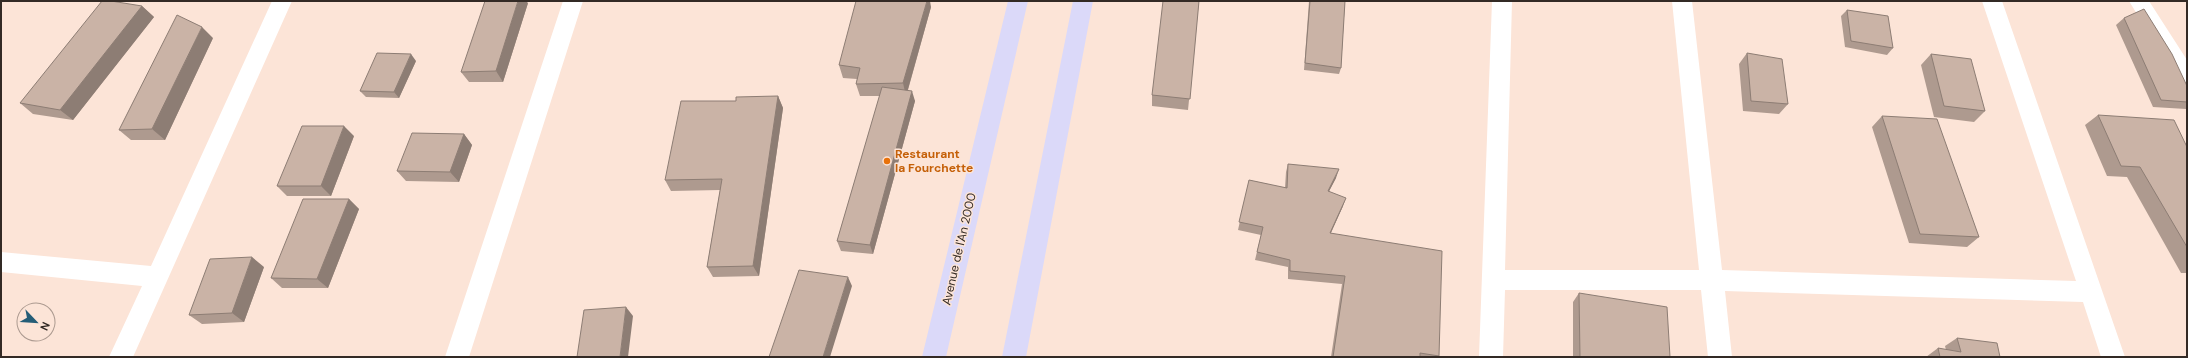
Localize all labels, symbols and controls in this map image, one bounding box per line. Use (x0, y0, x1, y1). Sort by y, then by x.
place label: Restaurant la Fourchette (895, 146, 973, 176)
marker: Restaurant la Fourchette (882, 156, 892, 166)
street label: Avenue de l'An 2000 (938, 191, 980, 307)
north arrow (16, 302, 56, 342)
text: N (37, 320, 53, 333)

